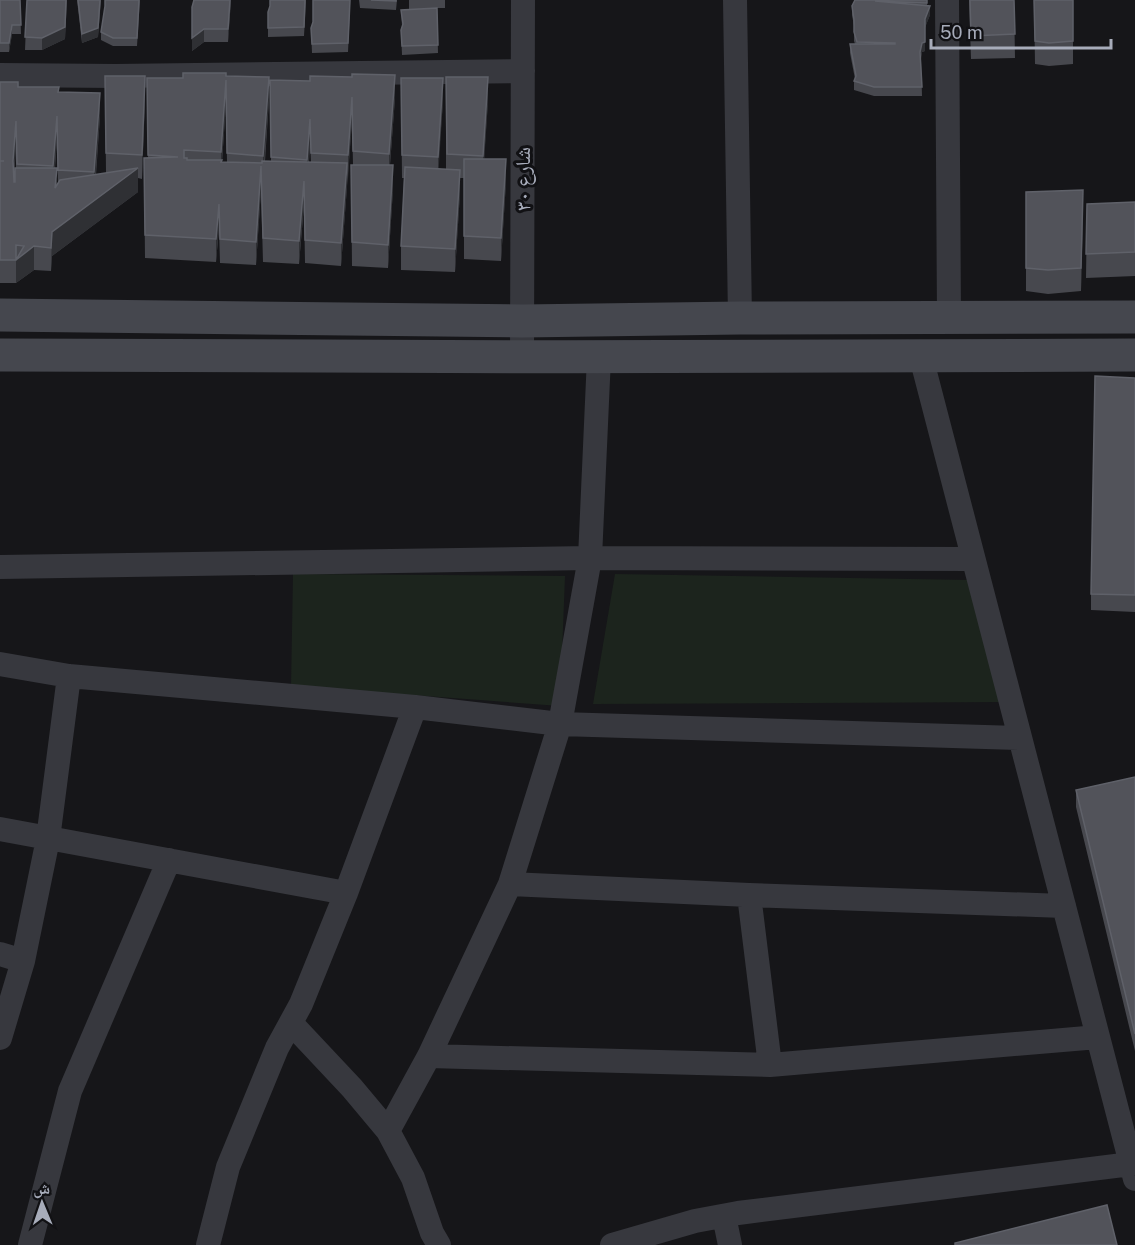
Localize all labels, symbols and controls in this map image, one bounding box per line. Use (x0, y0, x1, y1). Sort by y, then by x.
scale bar (931, 12, 1111, 50)
text: 50 m (940, 22, 983, 43)
street label: شارع ٣٠ (510, 147, 536, 211)
north arrow (12, 1173, 72, 1233)
text: ش (33, 1179, 50, 1198)

